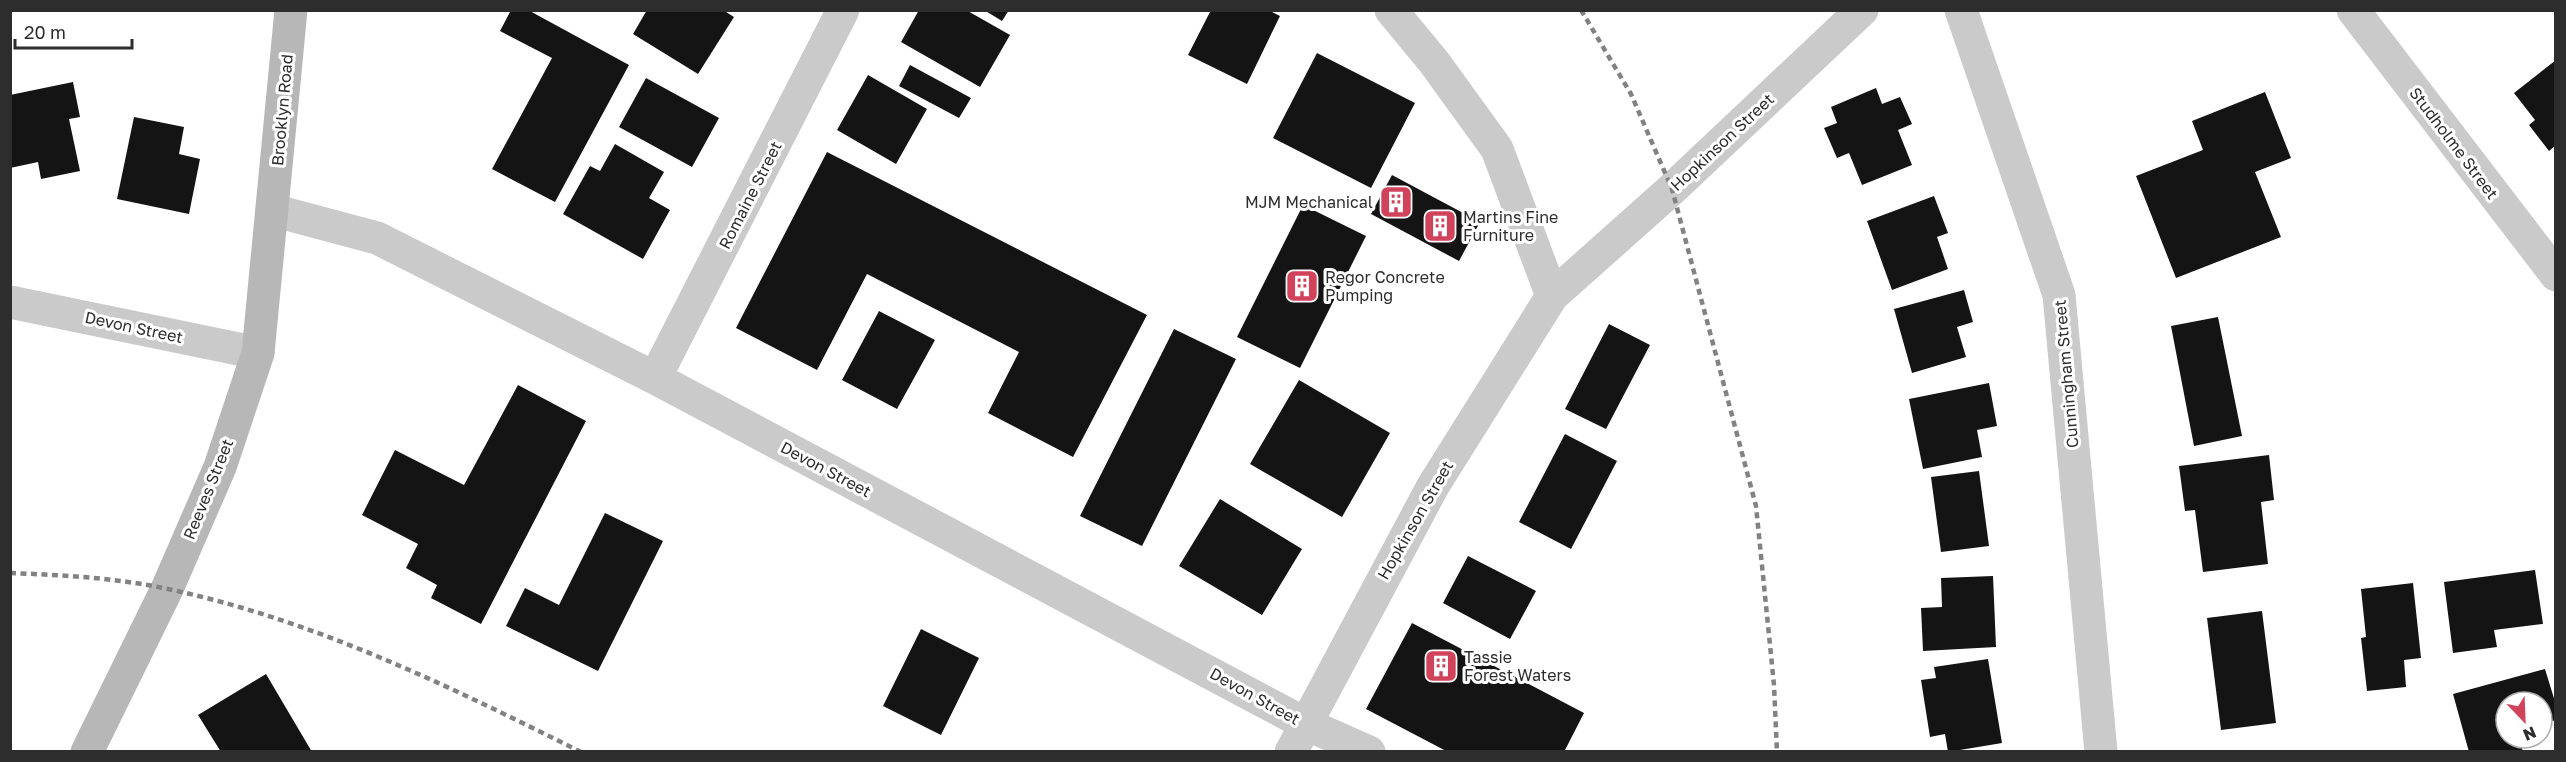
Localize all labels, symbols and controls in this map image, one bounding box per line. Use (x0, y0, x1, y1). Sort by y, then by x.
scale bar (15, 12, 132, 50)
text: 20 m (24, 21, 66, 43)
street label: Brooklyn Road (267, 53, 297, 167)
street label: Studholme Street (2405, 83, 2503, 203)
street label: Hopkinson Street (1666, 89, 1778, 195)
street label: Romaine Street (714, 138, 786, 252)
building icon: MJM Mechanical (1378, 184, 1414, 220)
place label: MJM Mechanical (1245, 192, 1373, 212)
place label: Martins Fine Furniture (1463, 207, 1558, 245)
building icon: Martins Fine Furniture (1422, 208, 1458, 244)
place label: Regor Concrete Pumping (1325, 267, 1445, 305)
building icon: Regor Concrete Pumping (1284, 268, 1320, 304)
street label: Cunningham Street (2050, 299, 2082, 449)
street label: Devon Street (83, 307, 185, 347)
street label: Reeves Street (179, 436, 237, 542)
street label: Devon Street (777, 437, 875, 501)
street label: Hopkinson Street (1373, 457, 1457, 583)
place label: Tassie Forest Waters (1464, 647, 1571, 685)
building icon: Tassie Forest Waters (1423, 648, 1459, 684)
street label: Devon Street (1207, 663, 1303, 729)
north arrow (2494, 690, 2554, 750)
text: N (2520, 722, 2539, 745)

